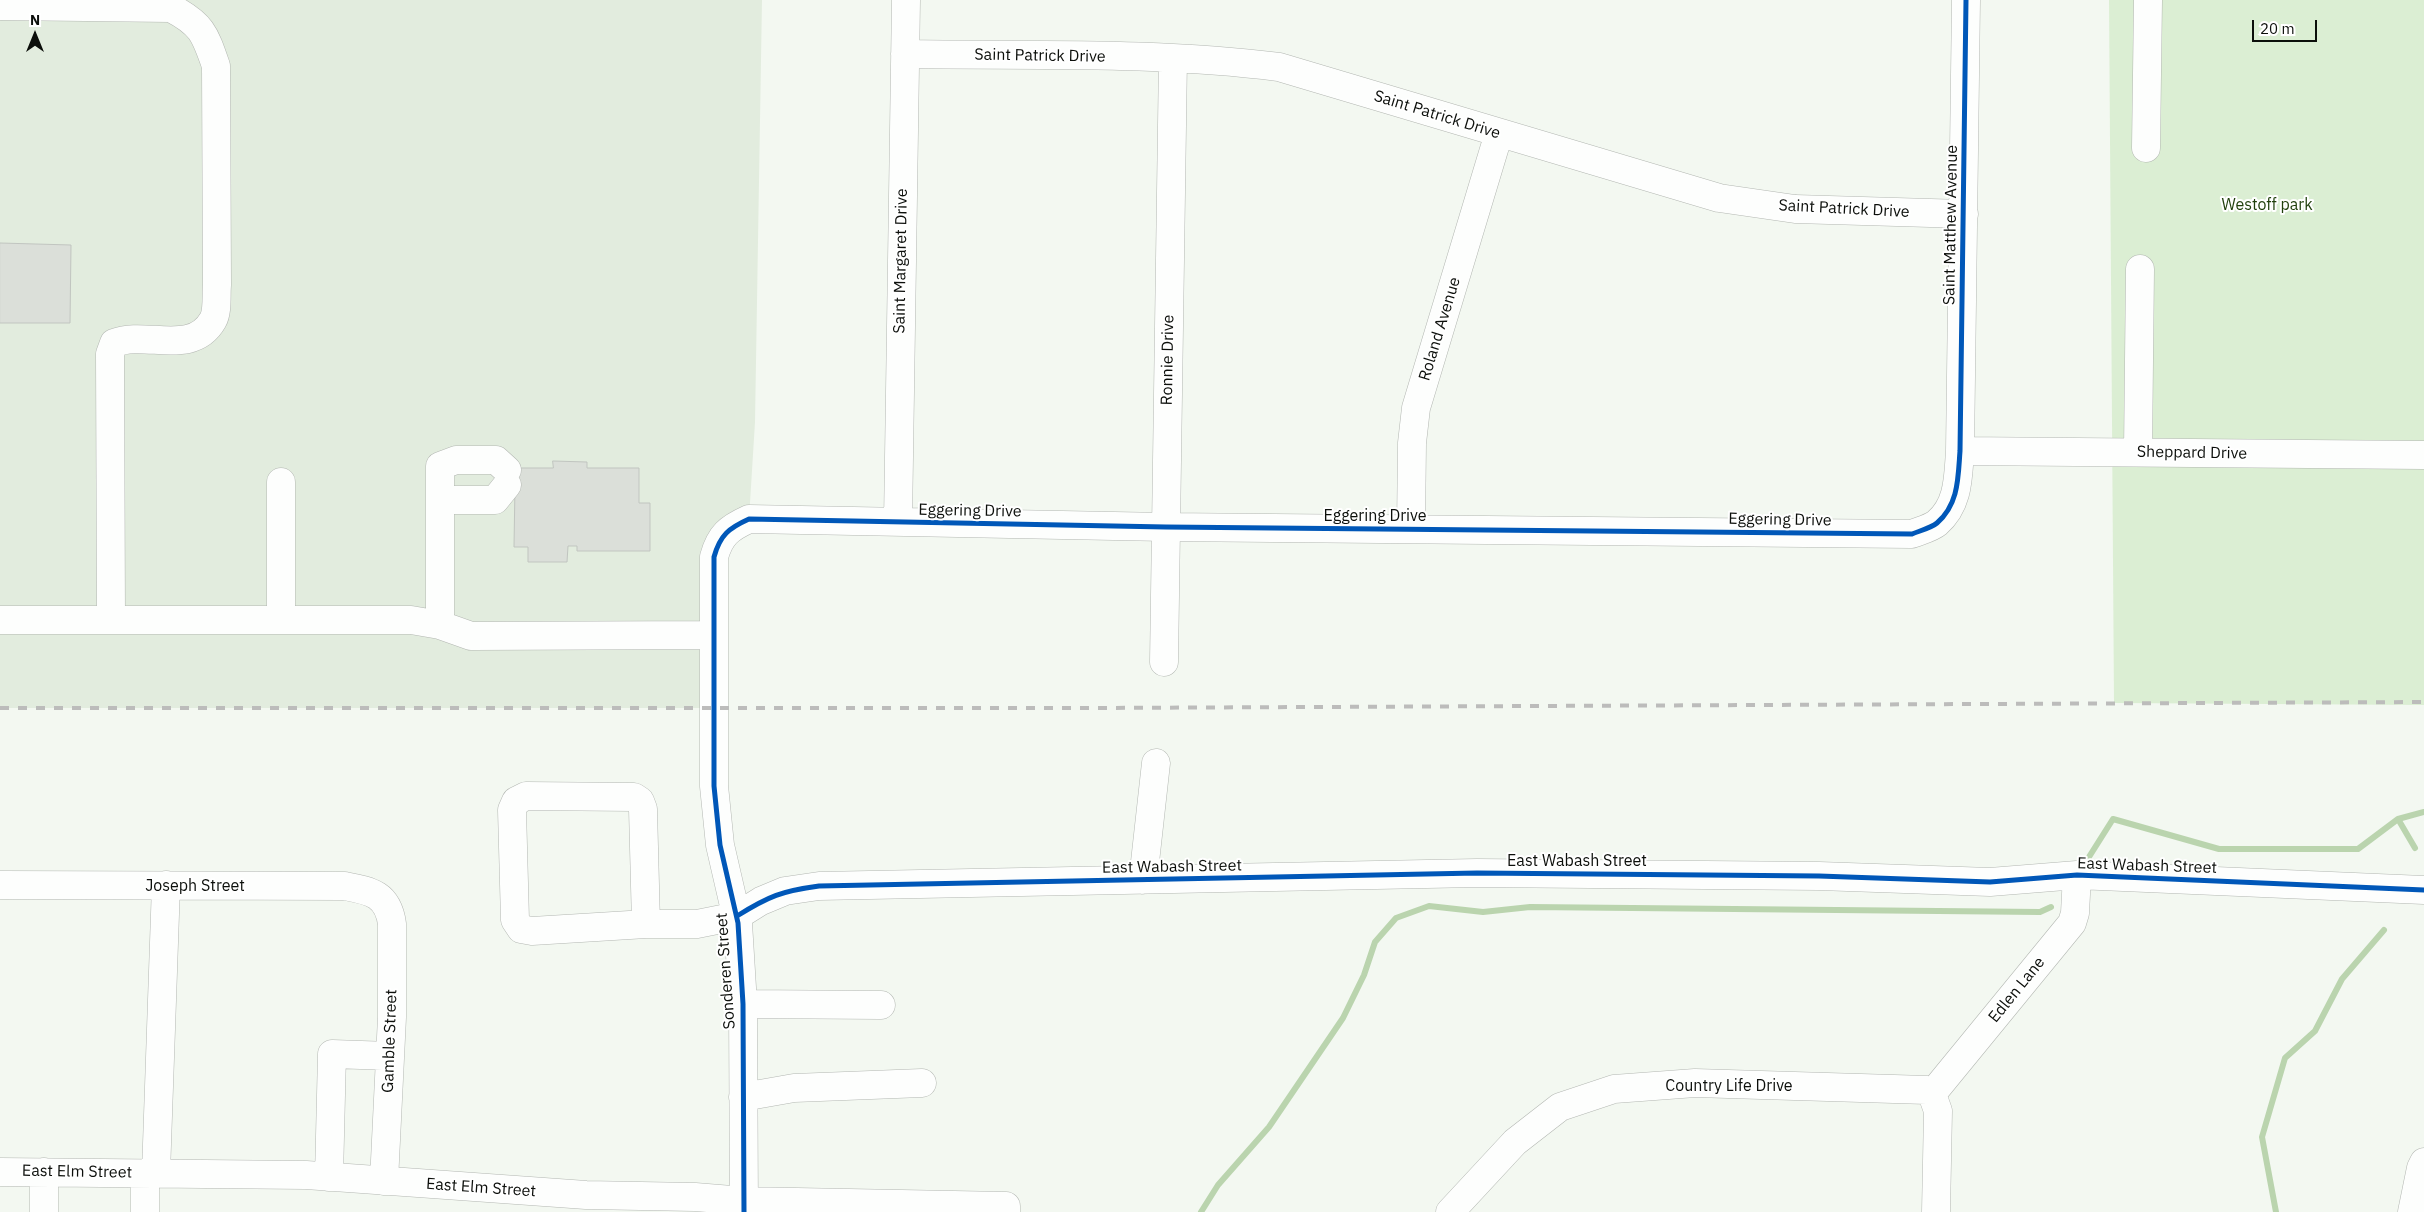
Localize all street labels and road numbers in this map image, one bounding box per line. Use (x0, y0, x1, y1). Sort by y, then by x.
street label: Saint Patrick Drive (974, 45, 1106, 67)
street label: Saint Patrick Drive (1371, 87, 1503, 143)
street label: Saint Matthew Avenue (1940, 145, 1962, 305)
street label: Saint Margaret Drive (890, 188, 912, 334)
street label: Saint Patrick Drive (1778, 196, 1910, 222)
street label: Roland Avenue (1415, 275, 1465, 383)
street label: Ronnie Drive (1158, 314, 1178, 406)
street label: Sheppard Drive (2137, 442, 2247, 464)
street label: Eggering Drive (918, 501, 1022, 521)
street label: Eggering Drive (1323, 506, 1427, 526)
street label: Eggering Drive (1728, 510, 1832, 530)
street label: East Wabash Street (1507, 851, 1647, 871)
street label: East Wabash Street (2077, 854, 2217, 878)
street label: East Wabash Street (1102, 856, 1242, 878)
street label: Joseph Street (145, 876, 245, 896)
street label: Sonderen Street (712, 912, 740, 1030)
street label: Edlen Lane (1985, 953, 2049, 1027)
street label: Gamble Street (379, 989, 401, 1093)
street label: Country Life Drive (1665, 1076, 1793, 1096)
street label: East Elm Street (22, 1161, 132, 1183)
street label: East Elm Street (425, 1175, 537, 1201)

